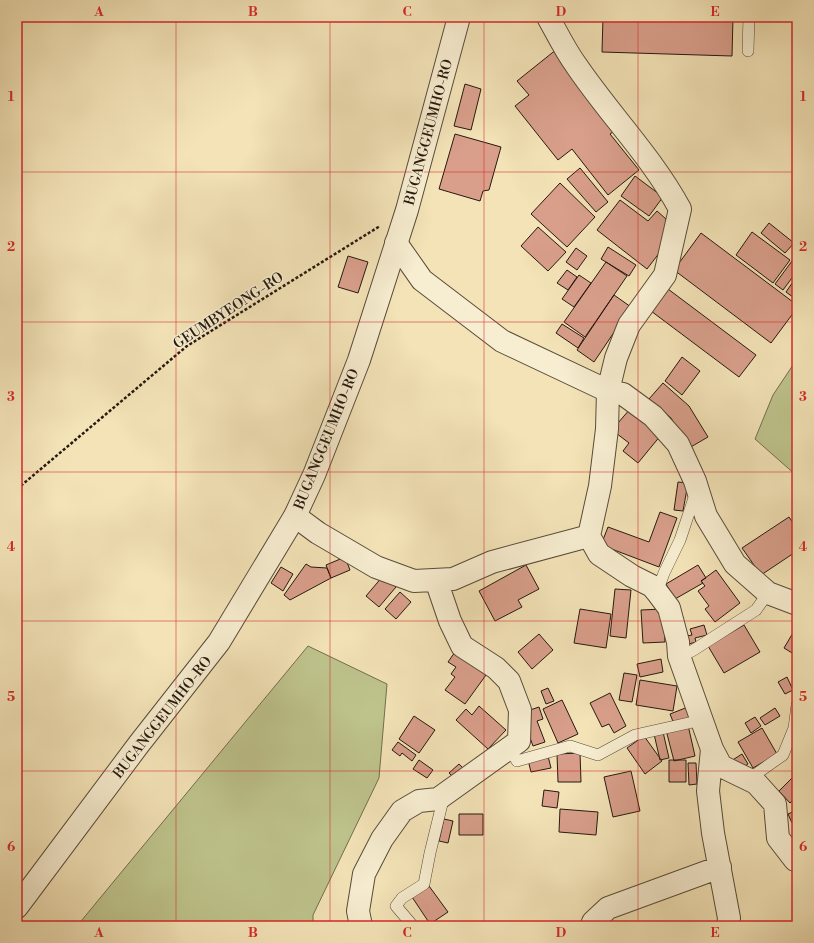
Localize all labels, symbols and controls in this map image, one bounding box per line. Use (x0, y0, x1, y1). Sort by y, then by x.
text: A (93, 4, 104, 20)
text: B (248, 4, 258, 20)
text: C (402, 4, 412, 20)
text: D (556, 4, 566, 20)
text: E (710, 4, 720, 20)
street label: BUGANGGEUMHO-RO (401, 57, 457, 208)
text: 1 (8, 89, 15, 105)
text: 1 (800, 89, 807, 105)
text: 2 (7, 239, 15, 255)
text: 2 (799, 239, 807, 255)
street label: GEUMBYEONG-RO (170, 268, 287, 353)
street label: BUGANGGEUMHO-RO (290, 366, 363, 513)
text: 3 (7, 389, 15, 405)
text: 3 (799, 389, 807, 405)
text: 4 (7, 539, 16, 555)
text: 4 (799, 539, 808, 555)
street label: BUGANGGEUMHO-RO (109, 653, 216, 783)
text: 5 (7, 689, 15, 705)
text: 5 (799, 689, 807, 705)
text: 6 (7, 839, 15, 855)
text: 6 (799, 839, 807, 855)
text: A (93, 925, 104, 941)
text: B (248, 925, 258, 941)
text: C (402, 925, 412, 941)
text: D (556, 925, 566, 941)
text: E (710, 925, 720, 941)

